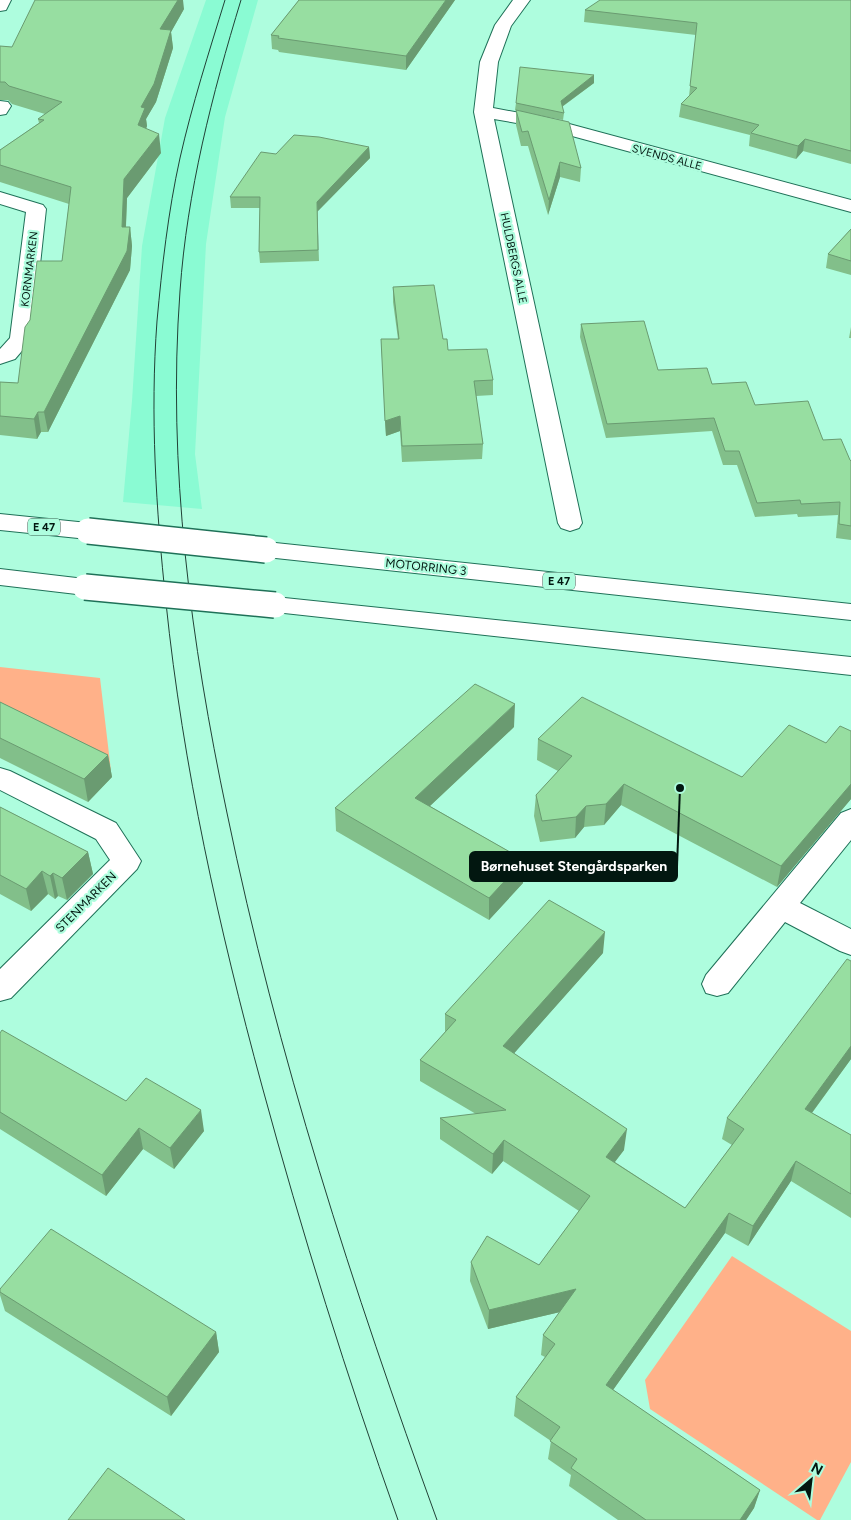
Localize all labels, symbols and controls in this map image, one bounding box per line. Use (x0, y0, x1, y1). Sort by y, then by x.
street label: SVENDS ALLE (630, 142, 703, 173)
street label: HULDBERGS ALLE (498, 211, 530, 305)
street label: KORNMARKEN (18, 231, 41, 308)
road number: E 47 (28, 518, 60, 536)
street label: MOTORRING 3 (385, 556, 467, 578)
road number: E 47 (543, 572, 575, 590)
callout: Børnehuset Stengårdsparken (470, 852, 677, 881)
text: Børnehuset Stengårdsparken (481, 858, 667, 875)
street label: STENMARKEN (53, 869, 119, 935)
north arrow (786, 1455, 836, 1505)
text: N (808, 1459, 826, 1479)

